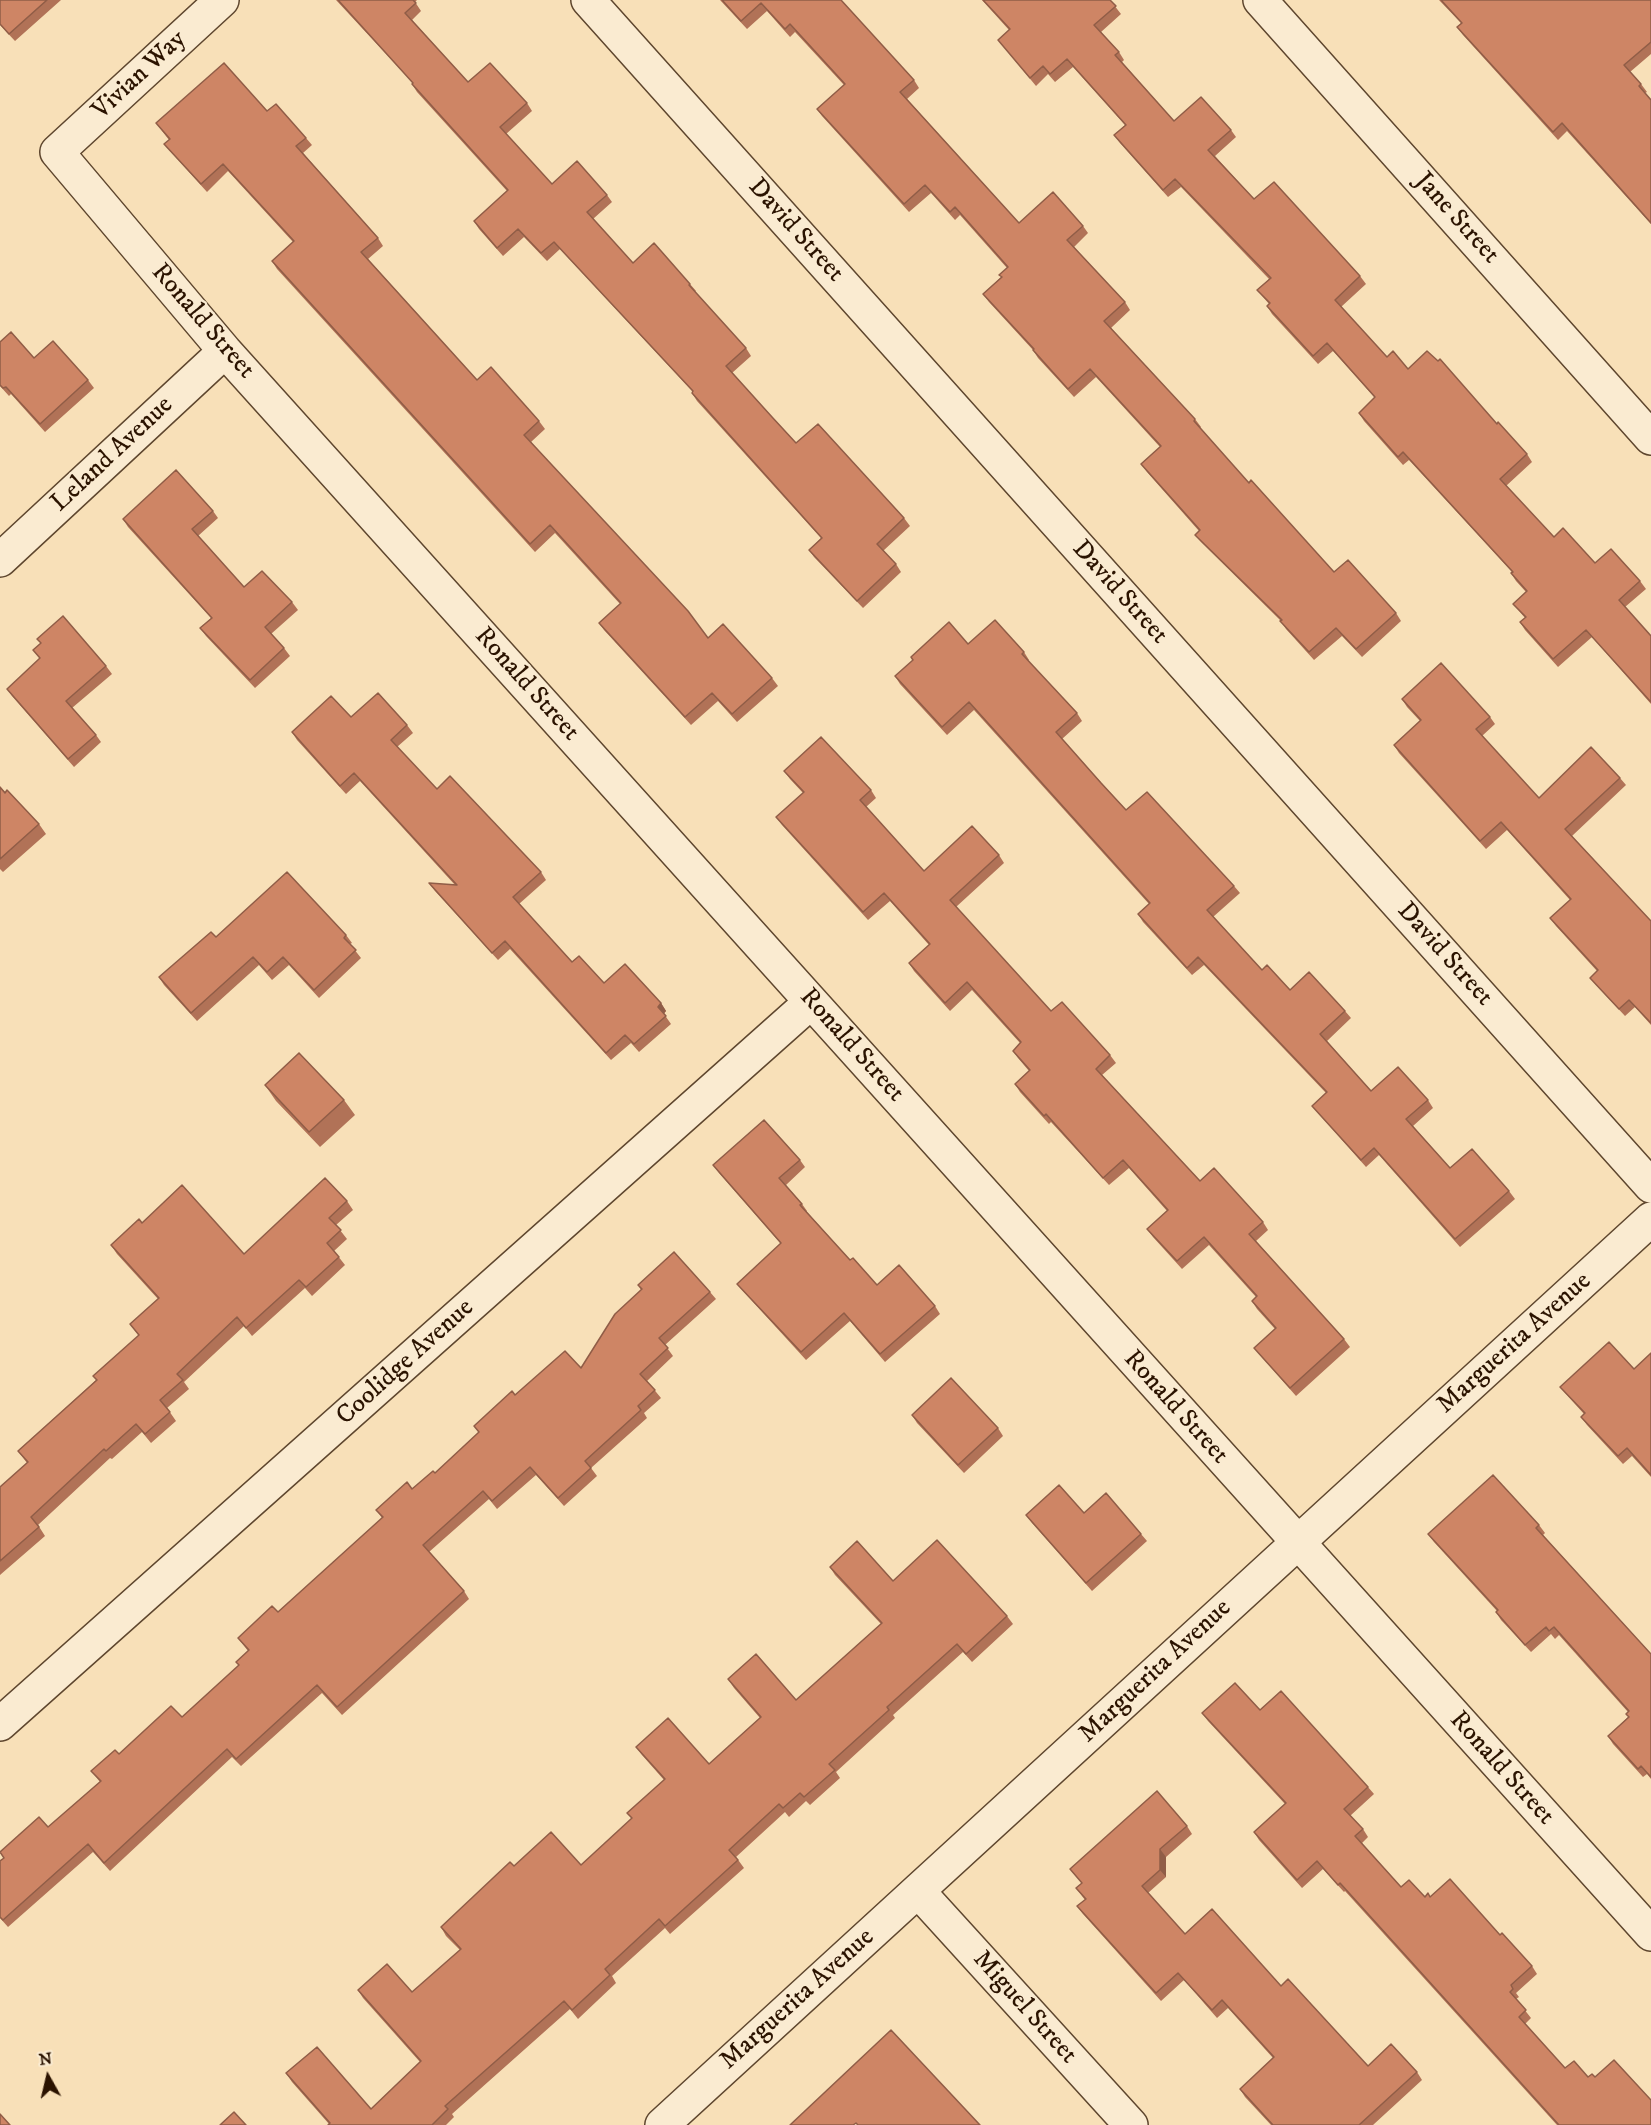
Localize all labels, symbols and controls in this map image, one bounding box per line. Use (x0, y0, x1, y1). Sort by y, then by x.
street label: Vivian Way (87, 25, 193, 127)
street label: Jane Street (1407, 167, 1505, 271)
street label: David Street (740, 173, 850, 289)
street label: Ronald Street (144, 258, 260, 386)
street label: Leland Avenue (46, 391, 180, 519)
street label: David Street (1064, 535, 1174, 651)
street label: Ronald Street (467, 622, 585, 748)
street label: David Street (1389, 897, 1499, 1013)
street label: Ronald Street (792, 983, 910, 1109)
street label: Marguerita Avenue (1431, 1267, 1599, 1421)
street label: Coolidge Avenue (331, 1293, 481, 1433)
street label: Ronald Street (1116, 1345, 1234, 1471)
street label: Marguerita Avenue (1073, 1594, 1239, 1750)
street label: Ronald Street (1442, 1706, 1560, 1832)
street label: Marguerita Avenue (714, 1923, 882, 2077)
street label: Miguel Street (965, 1945, 1083, 2071)
north arrow (18, 2047, 78, 2107)
text: N (38, 2048, 53, 2070)

